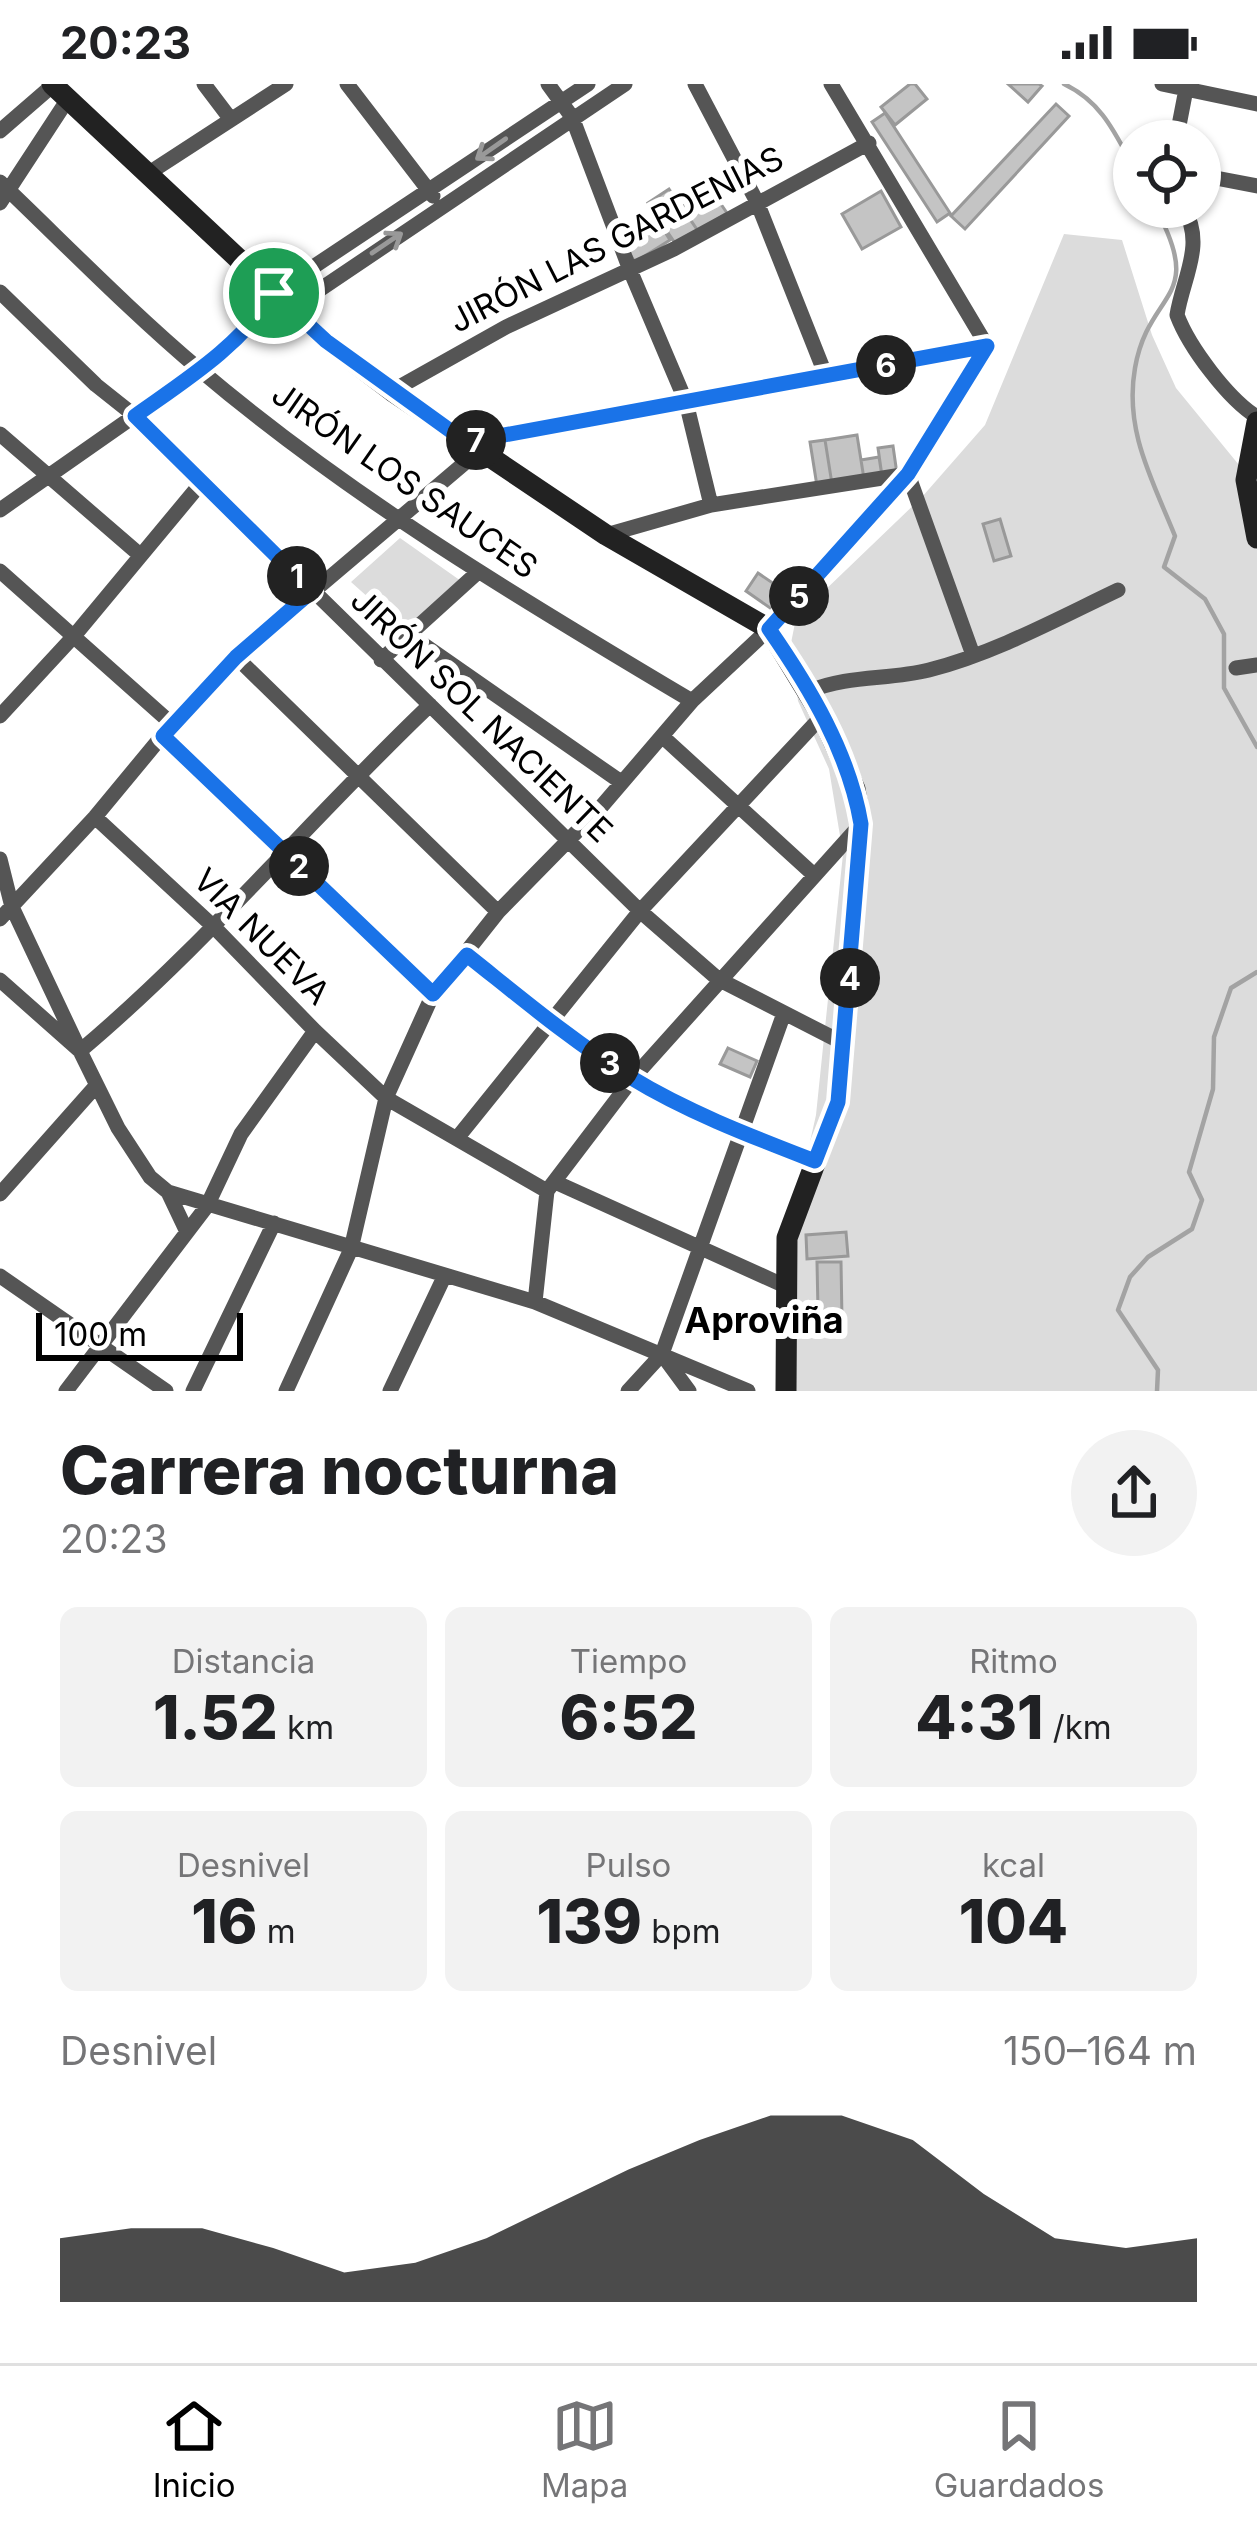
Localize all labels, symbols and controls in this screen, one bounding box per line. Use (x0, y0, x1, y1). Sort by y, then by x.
text: 20:23 (60, 15, 191, 70)
map controls (1113, 120, 1221, 228)
button: locate (1113, 120, 1221, 228)
one-way arrow (475, 136, 509, 161)
street label: JIRÓN LAS GARDENIAS (442, 137, 790, 341)
one-way arrow (370, 231, 404, 256)
pin (223, 242, 325, 344)
icon: arrive (241, 260, 307, 326)
pin: 6 (856, 335, 916, 395)
text: 6 (875, 345, 897, 385)
street label: JIRÓN LOS SAUCES (265, 373, 545, 587)
pin: 7 (446, 410, 506, 470)
text: 7 (466, 420, 486, 460)
pin: 1 (267, 546, 327, 606)
text: 1 (290, 556, 304, 596)
pin: 5 (769, 566, 829, 626)
text: 5 (788, 576, 810, 616)
street label: JIRÓN SOL NACIENTE (343, 580, 621, 850)
pin: 2 (269, 836, 329, 896)
text: 2 (289, 846, 309, 886)
street label: VIA NUEVA (186, 860, 338, 1012)
pin: 4 (820, 948, 880, 1008)
text: 4 (839, 958, 861, 998)
pin: 3 (580, 1033, 640, 1093)
text: 3 (599, 1043, 621, 1083)
district label: Aproviña (684, 1298, 844, 1342)
scale bar (36, 1307, 243, 1360)
text: 100 m (54, 1314, 147, 1354)
text: Carrera nocturna (60, 1430, 619, 1510)
button: share (1071, 1430, 1197, 1556)
text: 20:23 (60, 1515, 168, 1562)
text: Distancia (172, 1641, 315, 1681)
text: Tiempo (570, 1641, 687, 1681)
text: Ritmo (969, 1641, 1058, 1681)
text: 1.52 (153, 1681, 278, 1753)
text: 6:52 (559, 1681, 698, 1753)
text: 4:31 (915, 1681, 1044, 1753)
text: km (278, 1707, 334, 1747)
text: /km (1044, 1707, 1112, 1747)
text: Desnivel (177, 1845, 310, 1885)
text: Pulso (586, 1845, 671, 1885)
text: kcal (982, 1845, 1045, 1885)
text: 16 (191, 1885, 257, 1957)
text: 139 (536, 1885, 642, 1957)
text: 104 (959, 1885, 1068, 1957)
text: m (257, 1911, 296, 1951)
text: bpm (642, 1911, 721, 1951)
text: Desnivel (60, 2027, 217, 2074)
text: 150–164 m (1003, 2027, 1197, 2074)
tab: Inicio (153, 2393, 236, 2505)
tab: Mapa (541, 2393, 628, 2505)
tab: Guardados (934, 2393, 1104, 2505)

